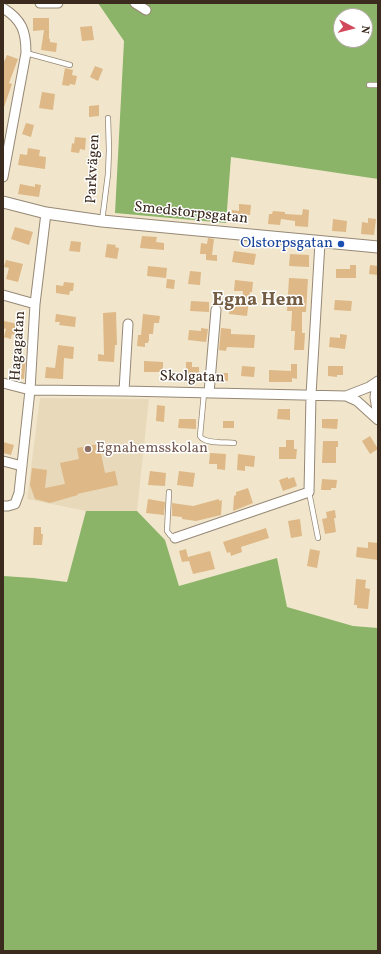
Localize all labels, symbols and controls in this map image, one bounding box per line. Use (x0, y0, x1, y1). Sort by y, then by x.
north arrow (333, 8, 373, 48)
text: N (356, 25, 372, 34)
street label: Parkvägen (83, 134, 105, 204)
street label: Smedstorpsgatan (133, 199, 249, 229)
place label: Olstorpsgatan (240, 235, 333, 253)
marker: Olstorpsgatan (336, 239, 346, 249)
district label: Egna Hem (212, 291, 304, 313)
street label: Hagagatan (8, 310, 30, 382)
street label: Skolgatan (159, 368, 225, 388)
place label: Egnahemsskolan (96, 440, 208, 458)
marker: Egnahemsskolan (83, 444, 93, 454)

